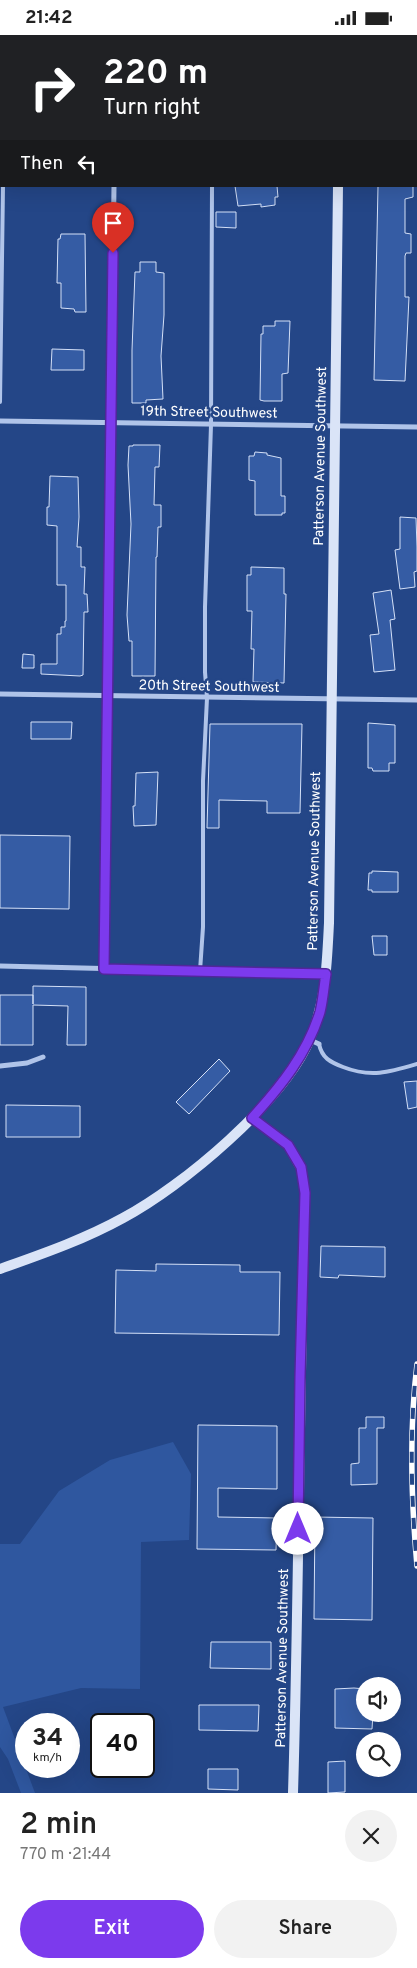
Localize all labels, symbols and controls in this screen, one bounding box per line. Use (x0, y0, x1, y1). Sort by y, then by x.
text: 21:42 (25, 6, 73, 30)
text: 220 m (103, 52, 208, 96)
icon: right (20, 55, 85, 120)
text: Turn right (103, 95, 200, 122)
icon: left (73, 150, 101, 178)
text: Then (20, 152, 63, 176)
pin (92, 202, 134, 253)
icon: arrive (99, 209, 127, 237)
street label: Patterson Avenue Southwest (311, 366, 331, 546)
street label: 19th Street Southwest (140, 403, 278, 423)
street label: 20th Street Southwest (138, 677, 280, 697)
street label: Patterson Avenue Southwest (305, 771, 325, 951)
position arrow (271, 1502, 323, 1554)
street label: Patterson Avenue Southwest (273, 1568, 293, 1748)
map controls (356, 1677, 401, 1777)
button: sound (356, 1677, 401, 1722)
speed limit sign: 40 (90, 1713, 155, 1778)
text: 34 (32, 1723, 63, 1755)
button: search (356, 1732, 401, 1777)
text: km/h (33, 1750, 62, 1766)
text: 2 min (20, 1807, 97, 1844)
button: close (345, 1810, 397, 1862)
text: 770 m · 21:44 (20, 1845, 111, 1865)
button: Exit (20, 1900, 204, 1958)
button: Share (214, 1900, 397, 1958)

